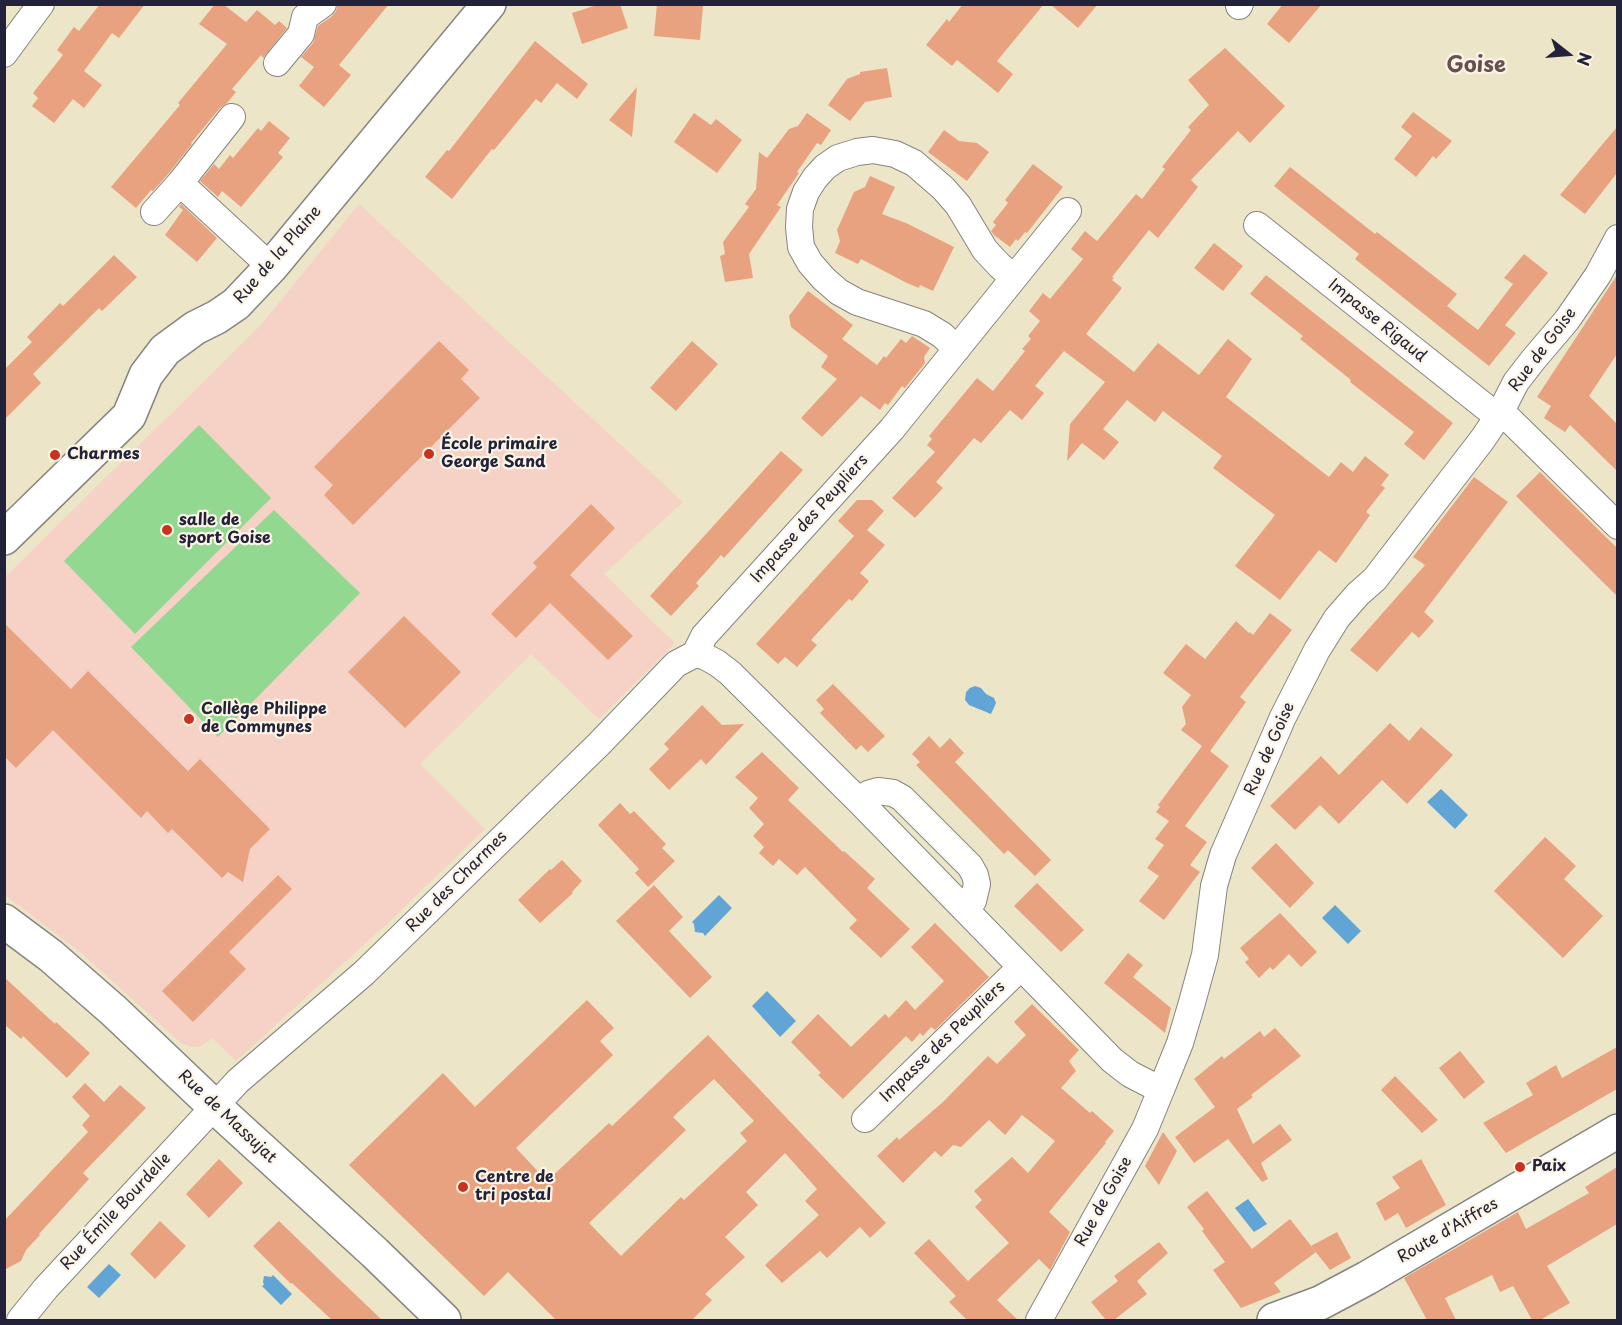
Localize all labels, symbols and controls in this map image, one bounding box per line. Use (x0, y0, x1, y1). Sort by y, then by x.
north arrow (1538, 24, 1598, 84)
text: N (1572, 50, 1599, 69)
district label: Goise (1446, 53, 1506, 79)
street label: Rue de la Plaine (230, 202, 326, 308)
street label: Impasse Rigaud (1324, 276, 1430, 366)
street label: Rue de Goise (1505, 304, 1581, 396)
place label: École primaire George Sand (441, 435, 557, 473)
place label: Charmes (67, 445, 139, 465)
marker: École primaire George Sand (422, 447, 436, 461)
marker: Charmes (48, 448, 62, 462)
street label: Impasse des Peupliers (747, 451, 873, 587)
place label: salle de sport Goise (179, 511, 271, 549)
marker: salle de sport Goise (160, 523, 174, 537)
street label: Rue de Goise (1241, 699, 1299, 799)
place label: Collège Philippe de Commynes (201, 700, 327, 738)
marker: Collège Philippe de Commynes (182, 712, 196, 726)
street label: Rue des Charmes (403, 828, 511, 936)
street label: Impasse des Peupliers (877, 978, 1009, 1106)
street label: Rue de Massujat (174, 1066, 280, 1168)
street label: Rue Émile Bourdelle (57, 1150, 175, 1274)
street label: Rue de Goise (1071, 1154, 1137, 1250)
place label: Paix (1532, 1157, 1566, 1177)
marker: Paix (1513, 1160, 1527, 1174)
place label: Centre de tri postal (475, 1168, 554, 1206)
marker: Centre de tri postal (456, 1180, 470, 1194)
street label: Route d'Aiffres (1394, 1194, 1502, 1268)

